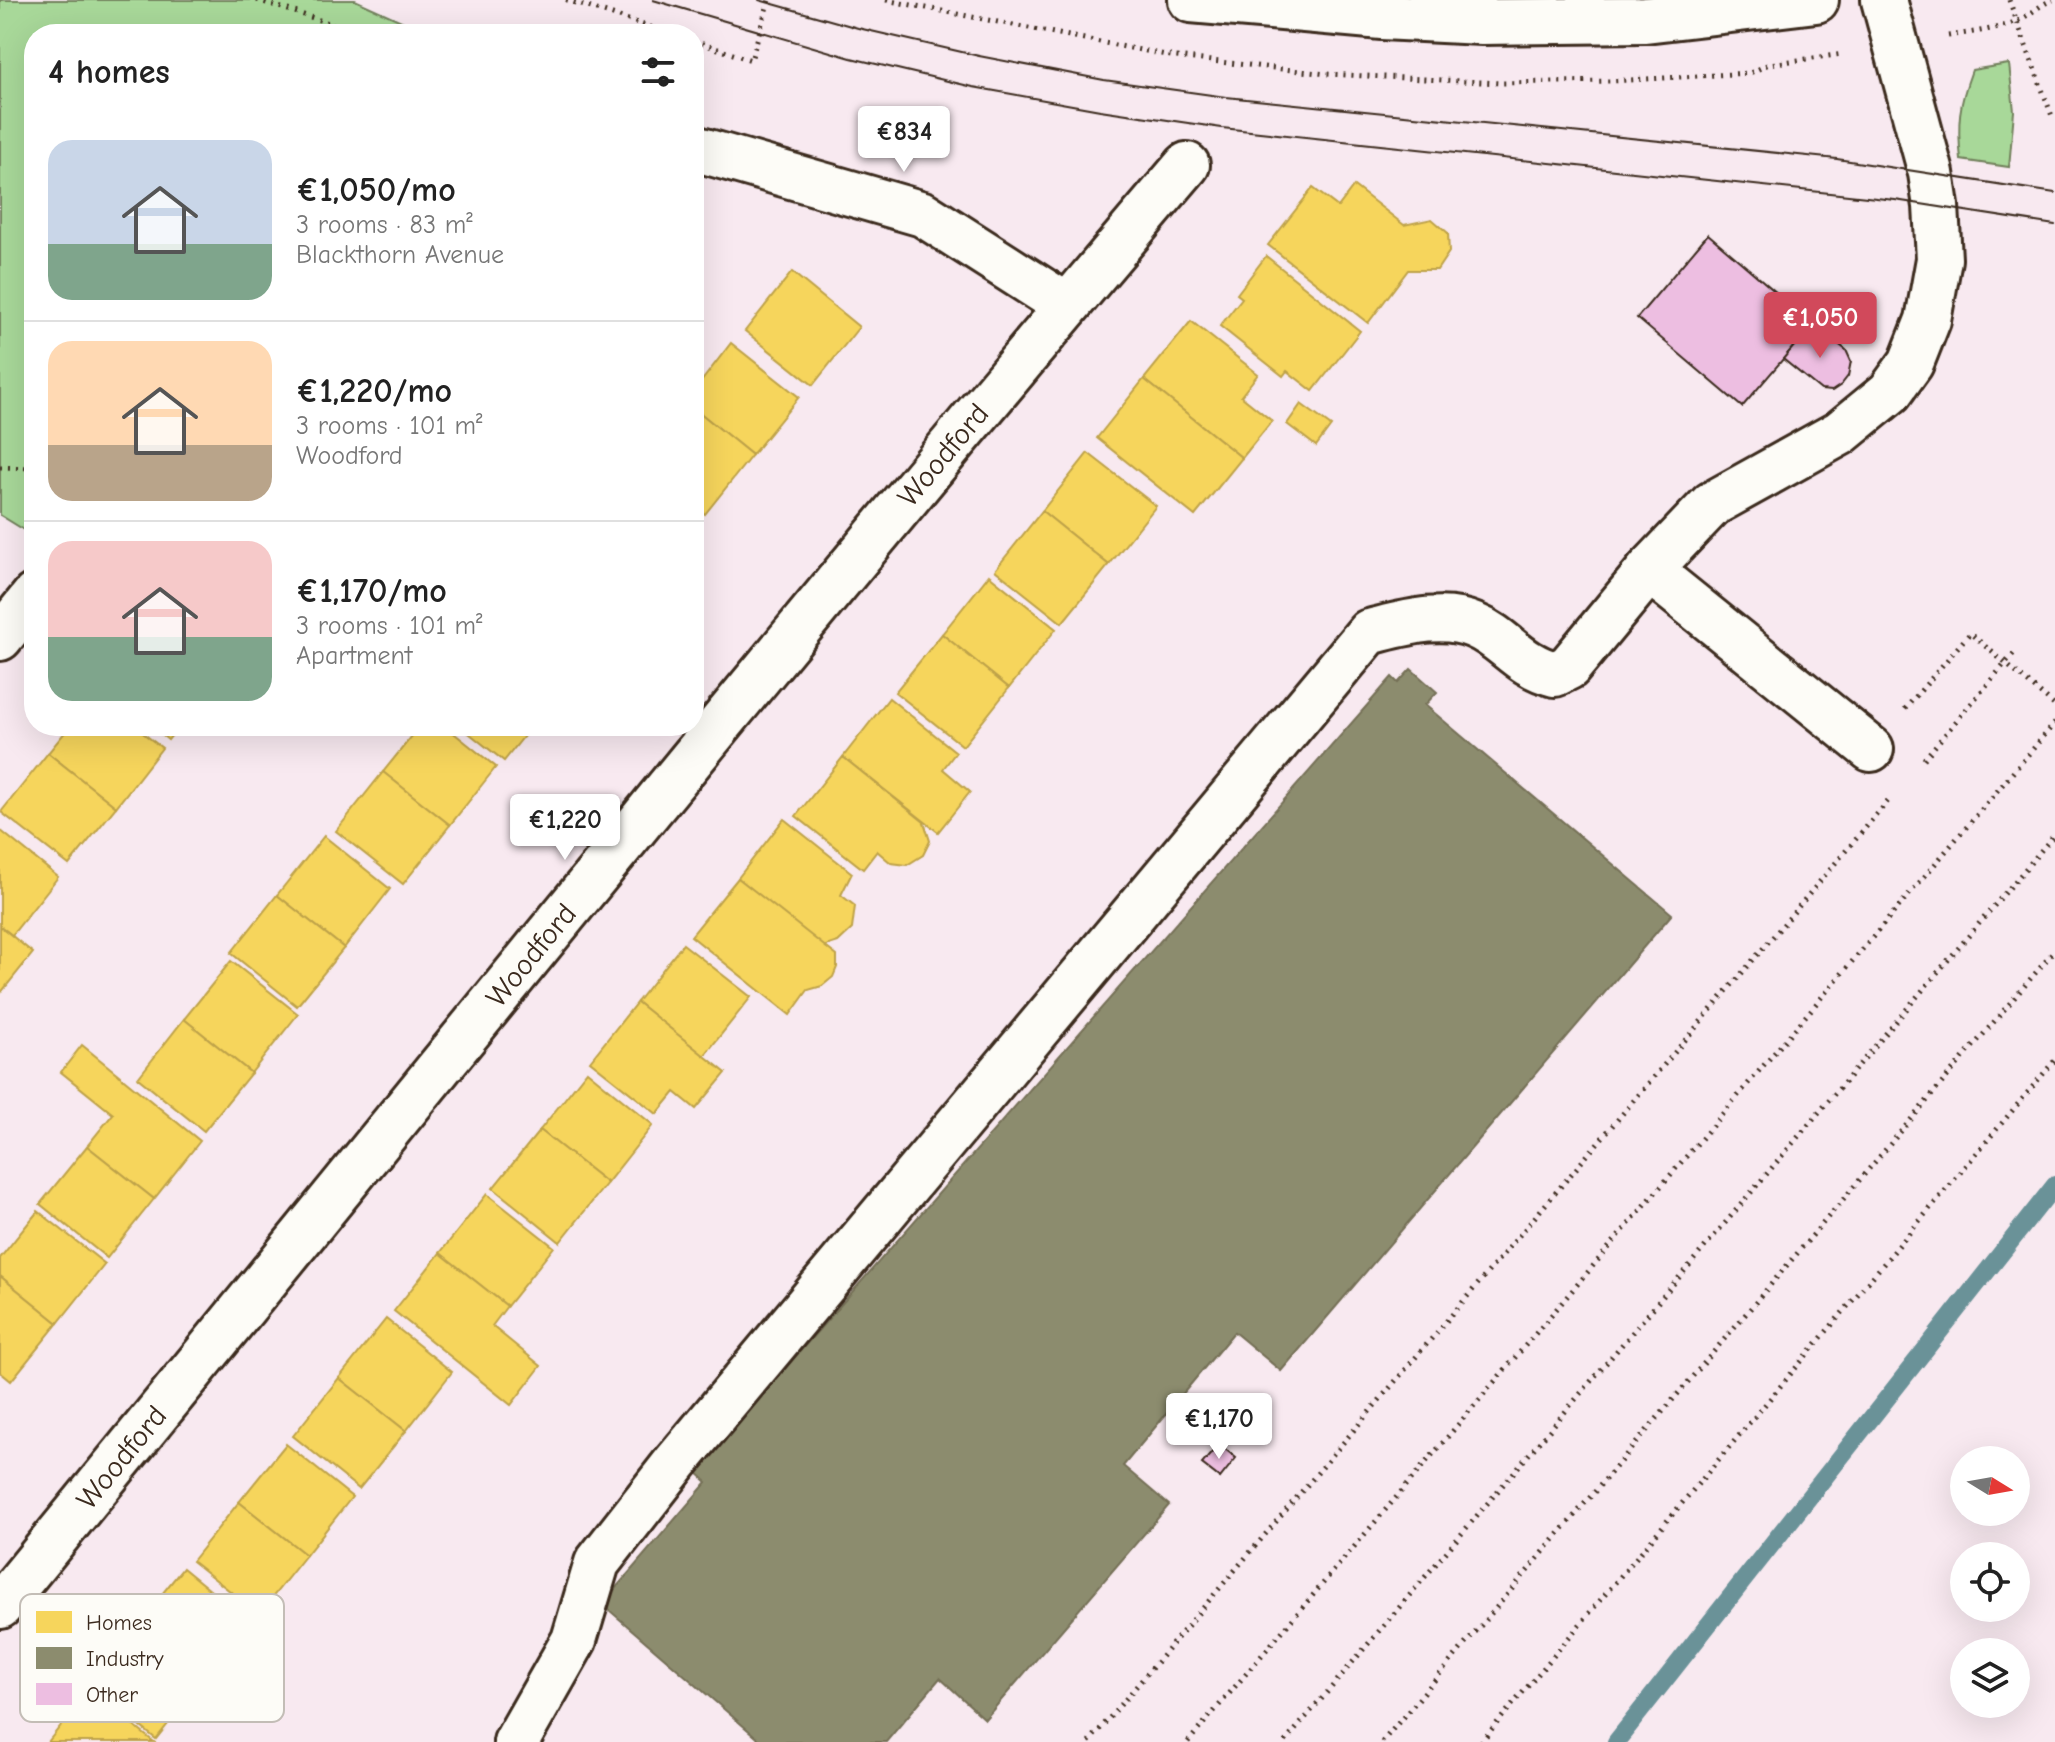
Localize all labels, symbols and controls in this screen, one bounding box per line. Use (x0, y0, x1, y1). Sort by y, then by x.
icon: filters (636, 50, 680, 94)
text: 4 homes (48, 52, 170, 92)
pin: €834 (857, 106, 951, 174)
text: €834 (876, 117, 932, 147)
text: €1,050/mo (296, 170, 456, 210)
icon: home (112, 172, 208, 268)
text: 3 rooms · 83 m² (296, 210, 473, 240)
text: Blackthorn Avenue (296, 240, 504, 270)
pin: €1,050 (1755, 292, 1885, 360)
text: €1,050 (1782, 303, 1858, 333)
text: €1,220/mo (296, 371, 452, 411)
icon: home (112, 373, 208, 469)
street label: Woodford (890, 397, 996, 514)
text: 3 rooms · 101 m² (296, 411, 483, 441)
text: Woodford (296, 441, 403, 471)
text: €1,170/mo (296, 571, 447, 611)
icon: home (112, 573, 208, 669)
text: 3 rooms · 101 m² (296, 611, 483, 641)
text: Apartment (296, 641, 412, 671)
pin: €1,220 (500, 794, 630, 862)
text: €1,220 (528, 805, 602, 835)
street label: Woodford (479, 896, 584, 1014)
pin: €1,170 (1154, 1393, 1284, 1461)
street label: Woodford (69, 1399, 174, 1516)
text: €1,170 (1184, 1404, 1254, 1434)
north arrow (1950, 1446, 2030, 1526)
map controls (1950, 1446, 2030, 1718)
button: locate (1950, 1542, 2030, 1622)
legend (20, 1594, 284, 1722)
text: Homes (86, 1610, 152, 1636)
button: layers (1950, 1638, 2030, 1718)
text: Industry (86, 1646, 164, 1672)
text: Other (86, 1682, 138, 1708)

